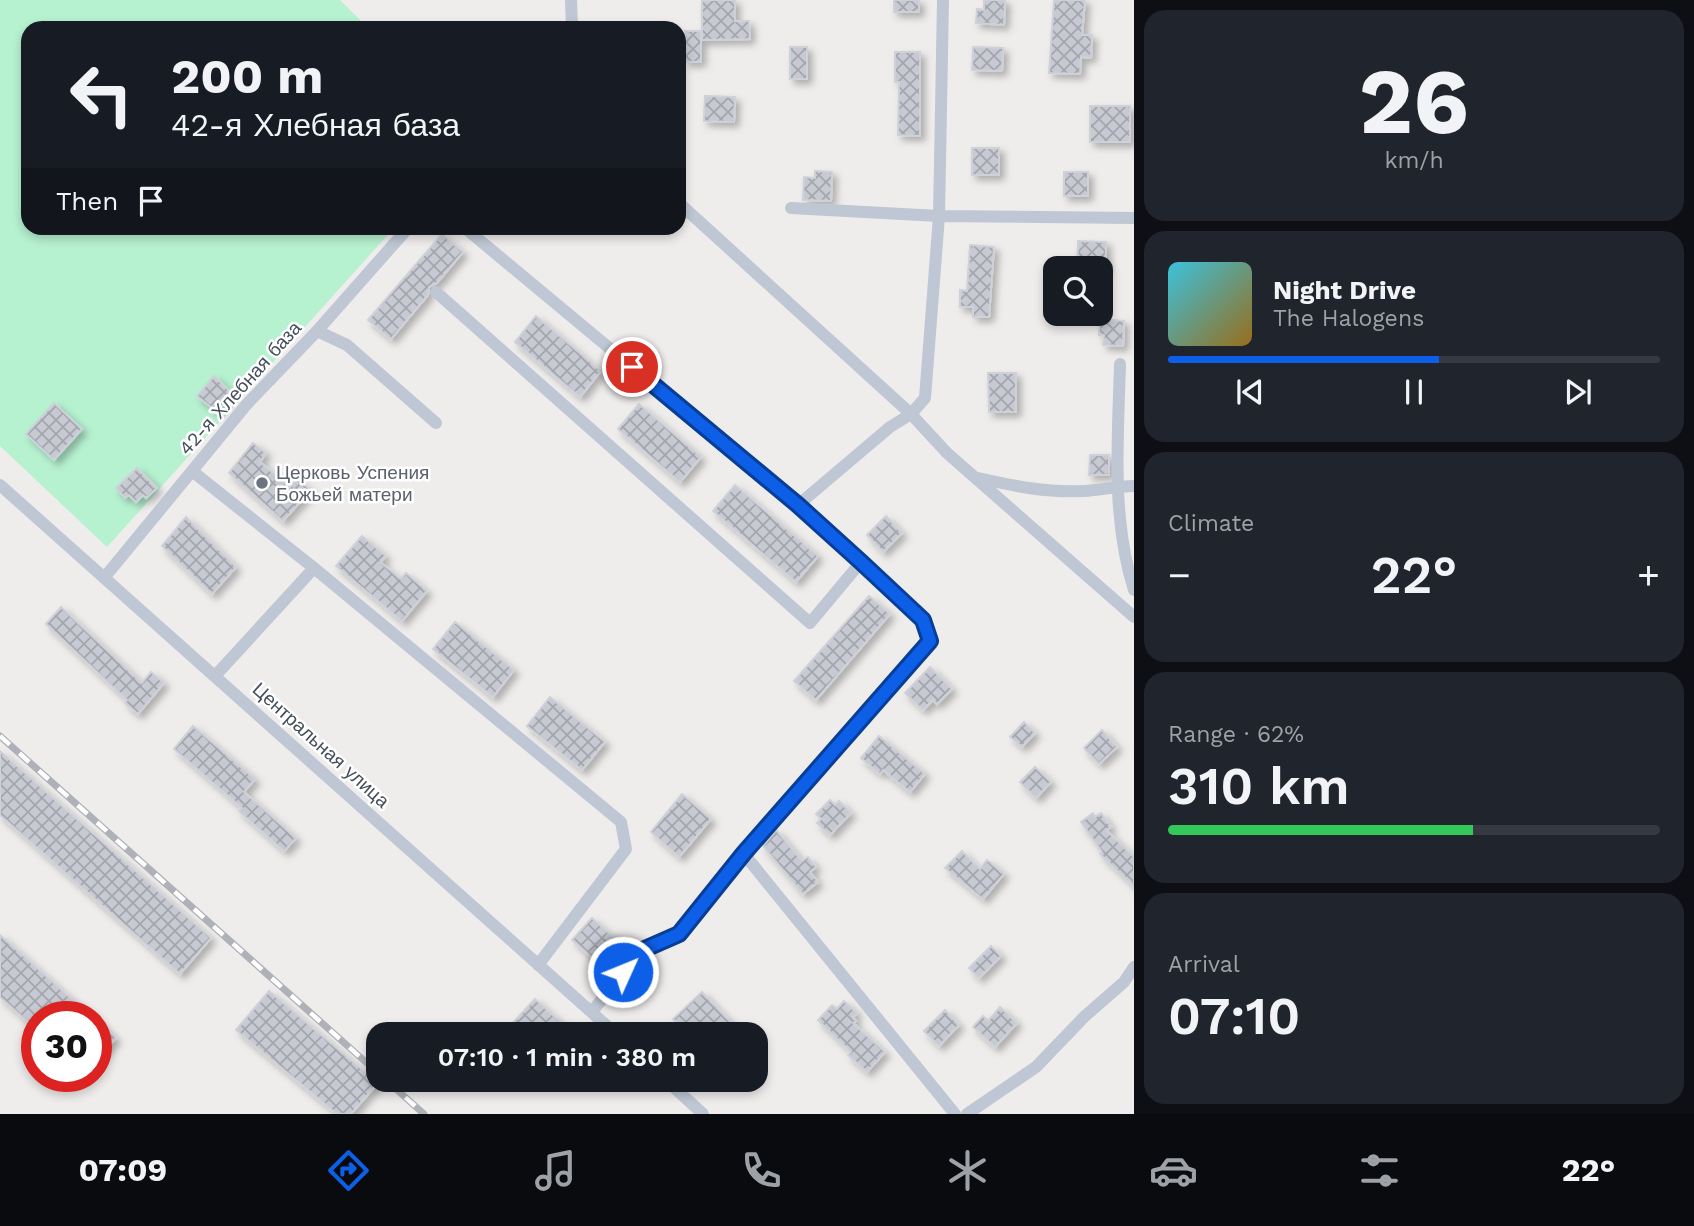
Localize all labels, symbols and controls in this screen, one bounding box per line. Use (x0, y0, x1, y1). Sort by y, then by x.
text: 200 m (171, 47, 323, 105)
text: 26 (1359, 48, 1469, 155)
icon: left (56, 49, 147, 140)
text: 42-я Хлебная база (171, 106, 460, 144)
text: km/h (1384, 147, 1444, 174)
icon: arrive (132, 182, 170, 220)
text: Then (56, 186, 118, 216)
map controls (1043, 256, 1113, 326)
button: search (1043, 256, 1113, 326)
text: Night Drive (1273, 275, 1416, 305)
text: The Halogens (1273, 305, 1424, 332)
street label: 42-я Хлебная база (174, 316, 306, 459)
pin (602, 337, 662, 397)
icon: arrive (613, 348, 651, 386)
icon: previous (1231, 373, 1269, 411)
icon: pause (1395, 373, 1433, 411)
icon: next (1559, 373, 1597, 411)
place label: Церковь Успения Божьей матери (276, 461, 429, 506)
marker: Церковь Успения Божьей матери (254, 475, 270, 491)
text: Climate (1168, 510, 1254, 537)
text: 22° (1371, 545, 1457, 606)
text: − (1168, 553, 1191, 597)
text: + (1637, 553, 1660, 597)
street label: Центральная улица (248, 678, 394, 813)
text: Range · 62% (1168, 721, 1304, 748)
text: 310 km (1168, 756, 1350, 817)
position arrow (586, 935, 660, 1009)
text: Arrival (1168, 951, 1240, 978)
text: 07:10 (1168, 986, 1300, 1047)
speed limit sign: 30 (21, 1001, 112, 1092)
text: 07:10 · 1 min · 380 m (438, 1042, 696, 1072)
icon: directions (324, 1146, 373, 1195)
icon: music (531, 1146, 580, 1195)
icon: phone (737, 1146, 786, 1195)
icon: climate (943, 1146, 992, 1195)
icon: car (1149, 1146, 1198, 1195)
icon: filters (1355, 1146, 1404, 1195)
text: 07:09 (79, 1151, 167, 1189)
text: 22° (1561, 1151, 1615, 1189)

